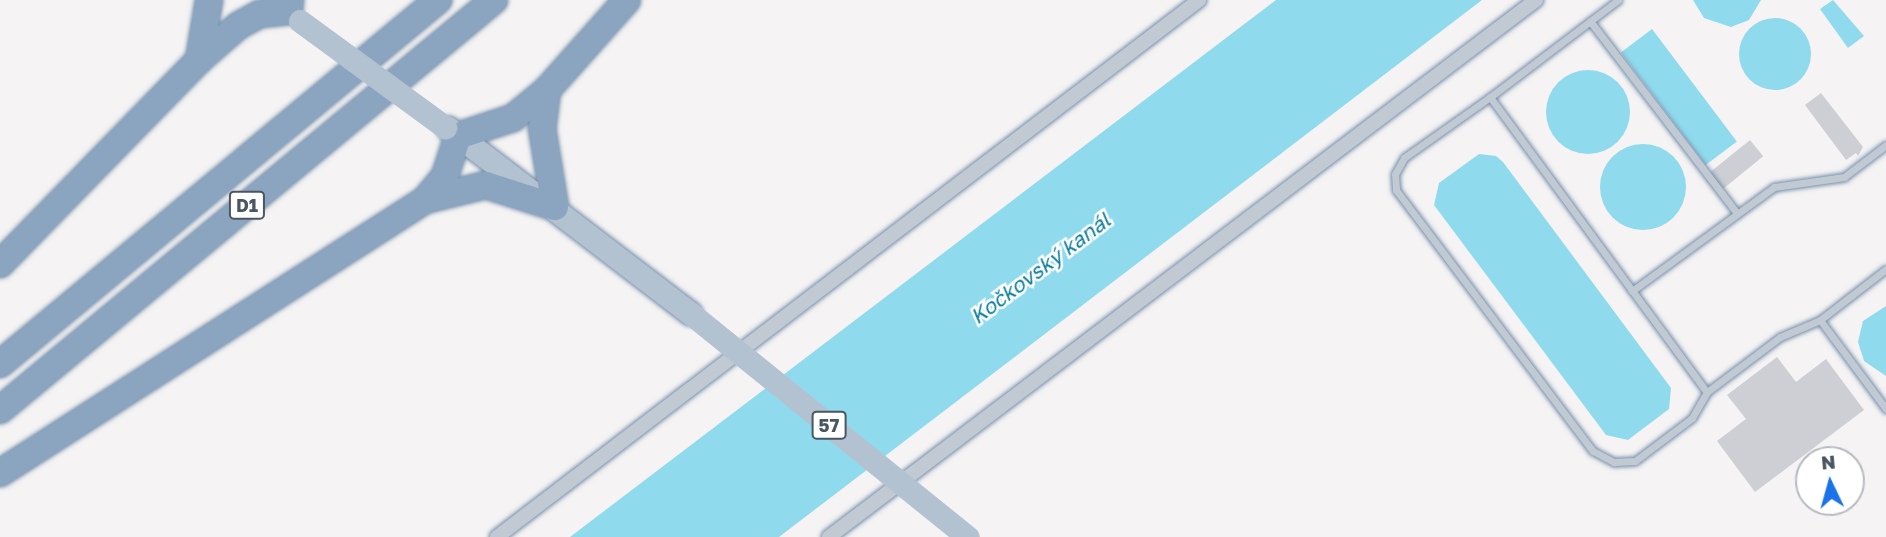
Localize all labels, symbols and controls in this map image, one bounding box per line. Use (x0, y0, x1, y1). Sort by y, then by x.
road number: D1 (228, 190, 266, 220)
water label: Kočkovský kanál (965, 207, 1115, 329)
road number: 57 (812, 410, 846, 440)
north arrow (1795, 446, 1865, 516)
text: N (1820, 449, 1836, 474)

